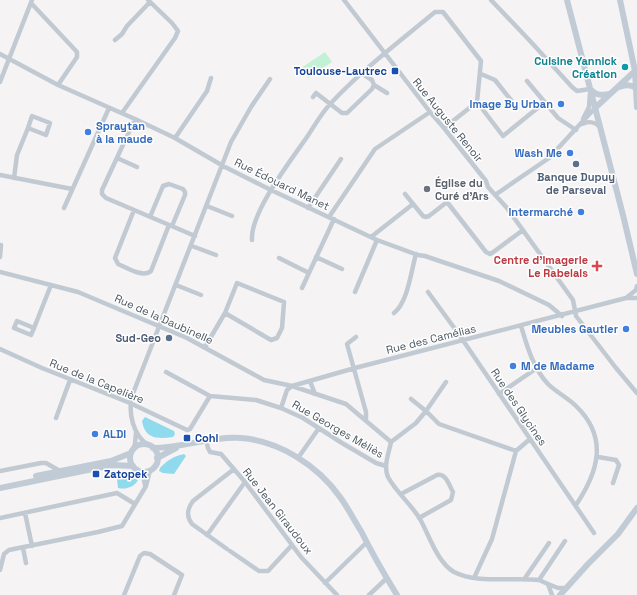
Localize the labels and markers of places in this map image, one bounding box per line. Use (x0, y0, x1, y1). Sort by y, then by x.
place label: Cuisine Yannick Création (534, 54, 618, 81)
marker: Cuisine Yannick Création (620, 62, 630, 72)
place label: Toulouse-Lautrec (294, 64, 388, 78)
marker: Toulouse-Lautrec (390, 66, 400, 76)
place label: Image By Urban (470, 97, 553, 111)
marker: Image By Urban (556, 99, 566, 109)
place label: Spraytan à la maude (96, 119, 153, 146)
marker: Spraytan à la maude (83, 127, 93, 137)
place label: Wash Me (514, 146, 562, 160)
marker: Wash Me (565, 148, 575, 158)
marker: Banque Dupuy de Parseval (571, 159, 581, 169)
place label: Banque Dupuy de Parseval (537, 170, 615, 197)
place label: Église du Curé d'Ars (435, 176, 489, 203)
marker: Église du Curé d'Ars (422, 184, 432, 194)
place label: Intermarché (508, 205, 573, 219)
marker: Intermarché (576, 207, 586, 217)
place label: Centre d'imagerie Le Rabelais (494, 253, 588, 280)
marker: Centre d'imagerie Le Rabelais (591, 260, 603, 272)
place label: Meubles Gautier (531, 322, 619, 336)
marker: Meubles Gautier (621, 324, 631, 334)
place label: Sud-Geo (115, 331, 161, 345)
marker: Sud-Geo (164, 333, 174, 343)
place label: M de Madame (521, 359, 595, 373)
marker: M de Madame (508, 361, 518, 371)
place label: ALDI (103, 427, 126, 441)
marker: ALDI (90, 429, 100, 439)
place label: Cohl (195, 431, 219, 445)
marker: Cohl (182, 433, 192, 443)
place label: Zatopek (104, 467, 148, 481)
marker: Zatopek (91, 469, 101, 479)

